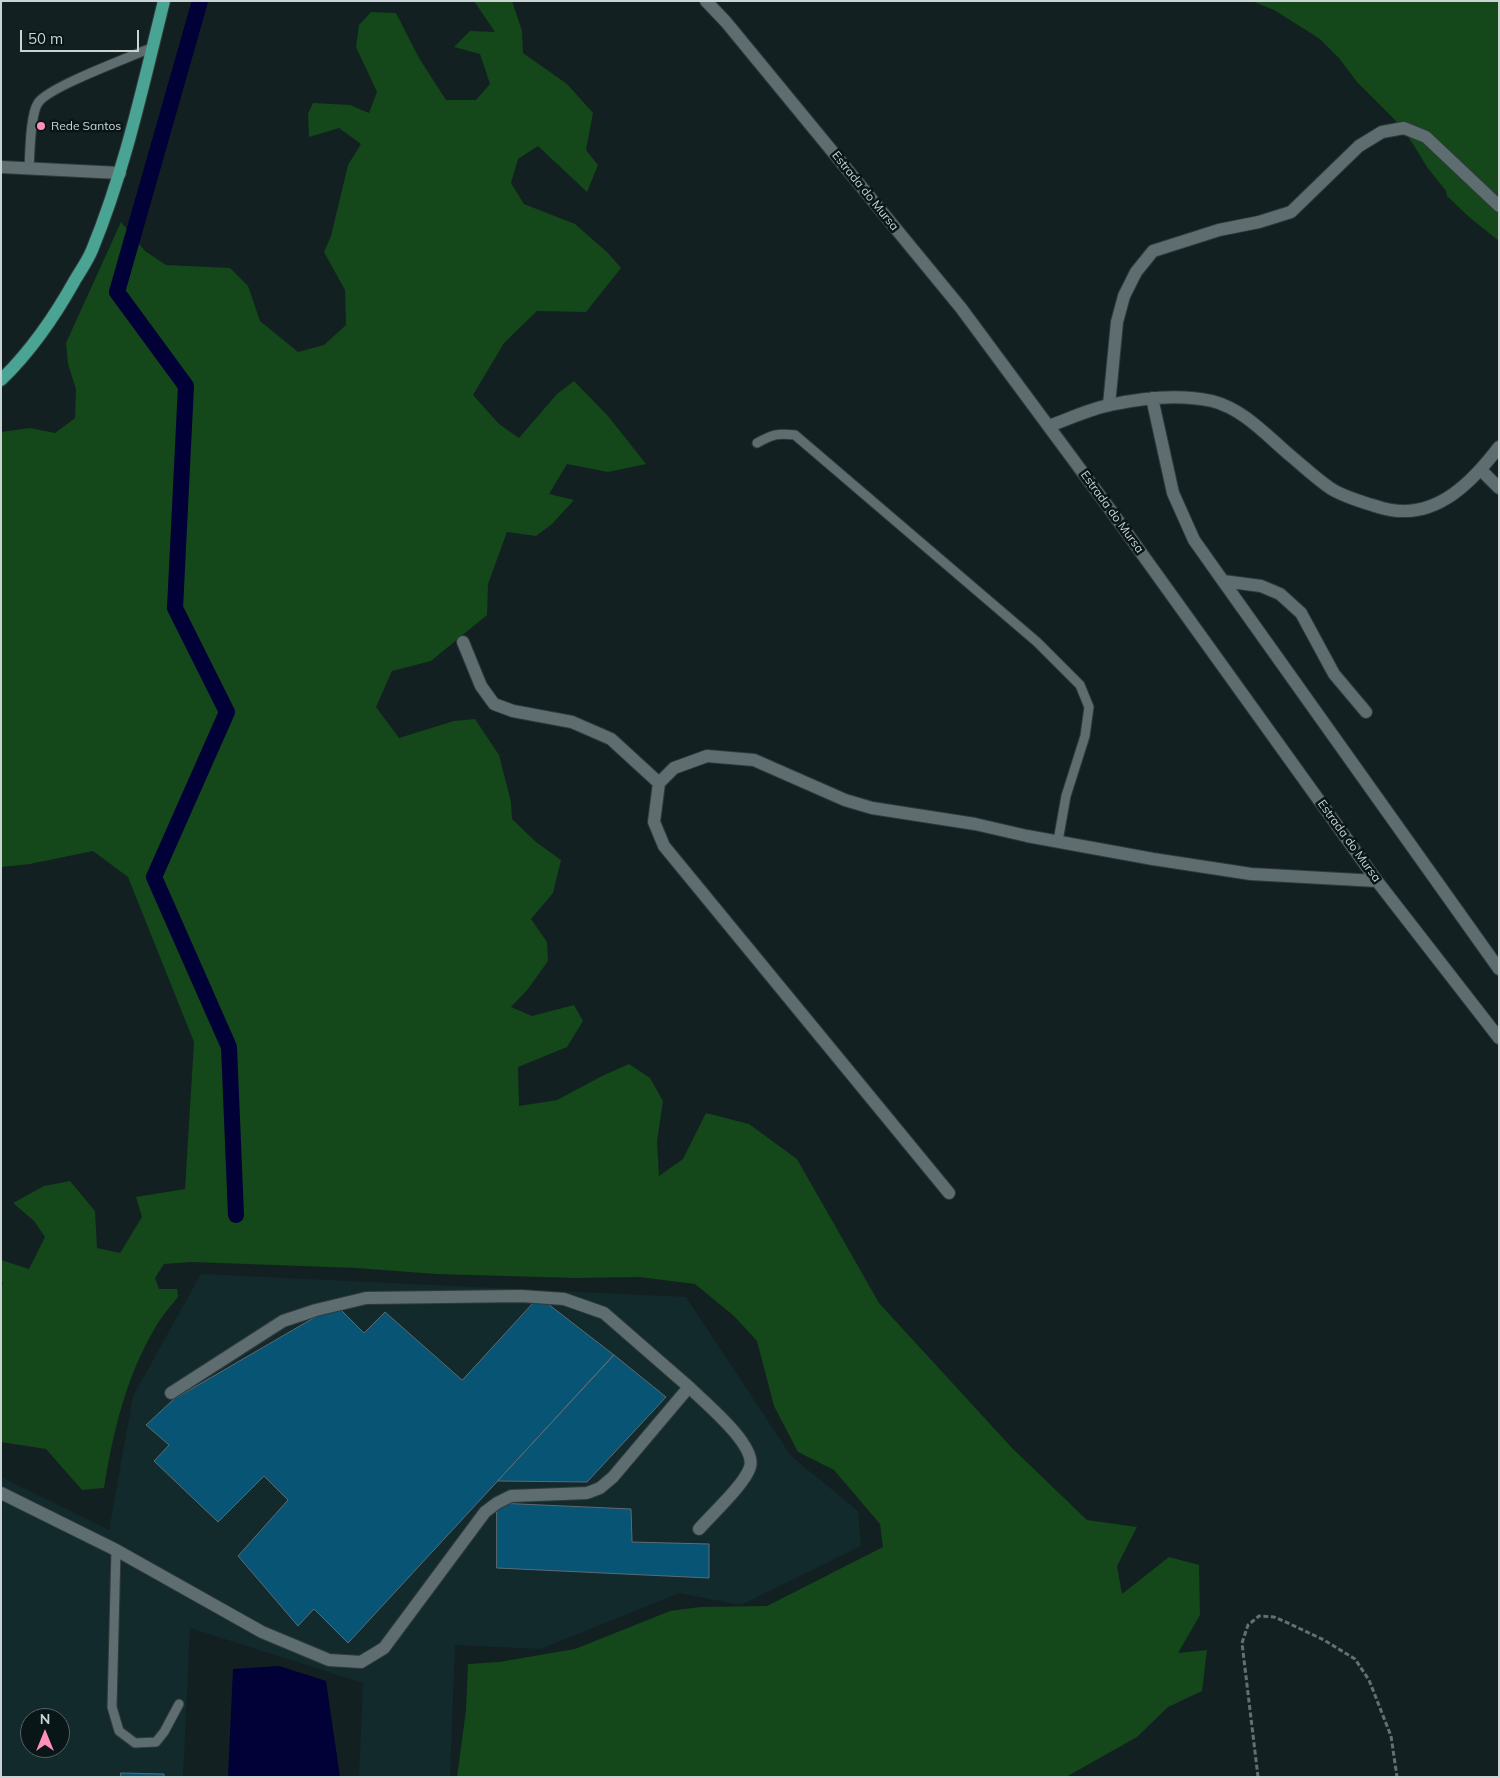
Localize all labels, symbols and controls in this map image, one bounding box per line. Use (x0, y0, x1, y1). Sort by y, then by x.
scale bar (22, 20, 141, 52)
text: 50 m (28, 29, 63, 48)
place label: Rede Santos (51, 119, 121, 133)
marker: Rede Santos (35, 120, 47, 132)
street label: Estrada do Mursa (829, 148, 901, 234)
street label: Estrada do Mursa (1077, 468, 1147, 556)
street label: Estrada do Mursa (1314, 797, 1384, 885)
north arrow (20, 1708, 70, 1758)
text: N (40, 1710, 50, 1728)

